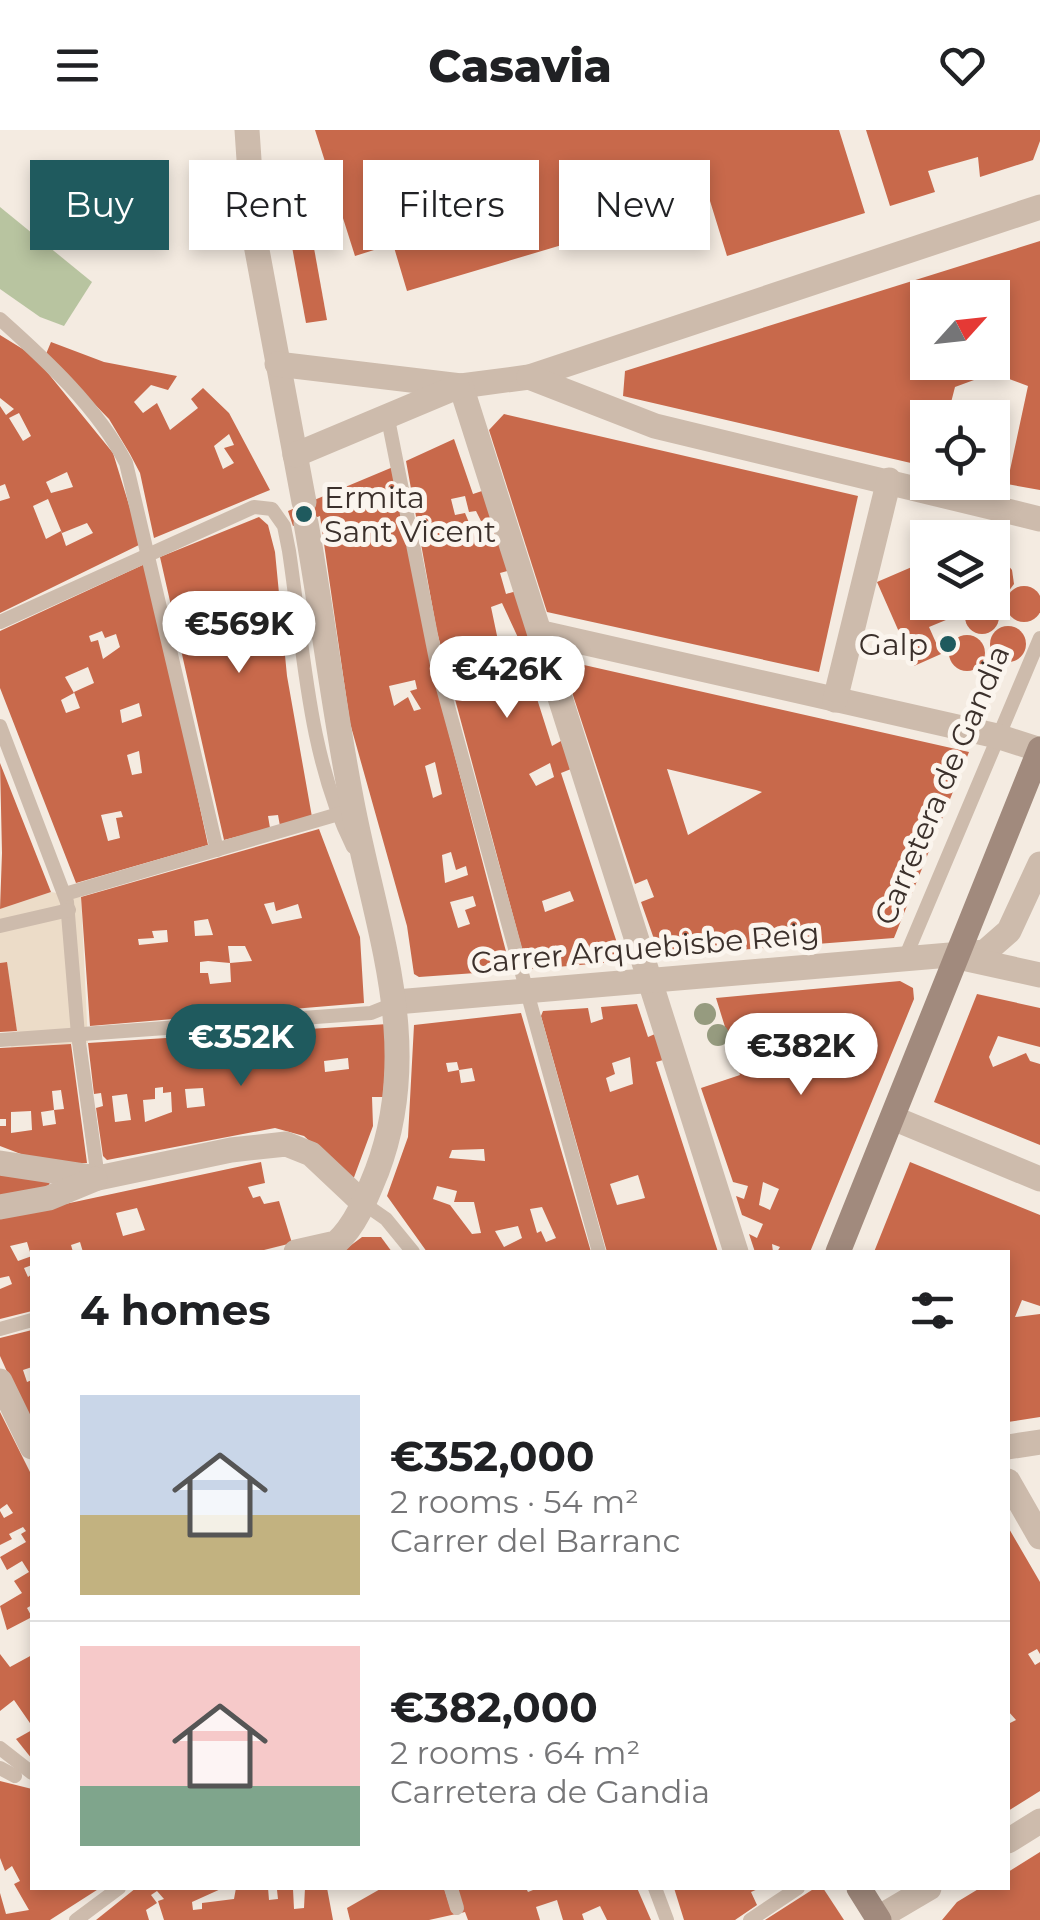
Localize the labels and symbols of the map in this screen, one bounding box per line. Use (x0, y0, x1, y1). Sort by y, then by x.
north arrow (910, 280, 1010, 380)
place label: Ermita Sant Vicent (324, 479, 496, 550)
marker: Ermita Sant Vicent (293, 503, 315, 525)
pin: €569K (169, 591, 309, 676)
place label: Galp (859, 626, 928, 663)
marker: Galp (937, 633, 959, 655)
pin: €426K (437, 636, 577, 721)
street label: Carretera de Gandia (866, 640, 1018, 930)
street label: Carrer Arquebisbe Reig (469, 914, 821, 982)
pin: €352K (171, 1004, 311, 1089)
pin: €382K (731, 1013, 871, 1098)

